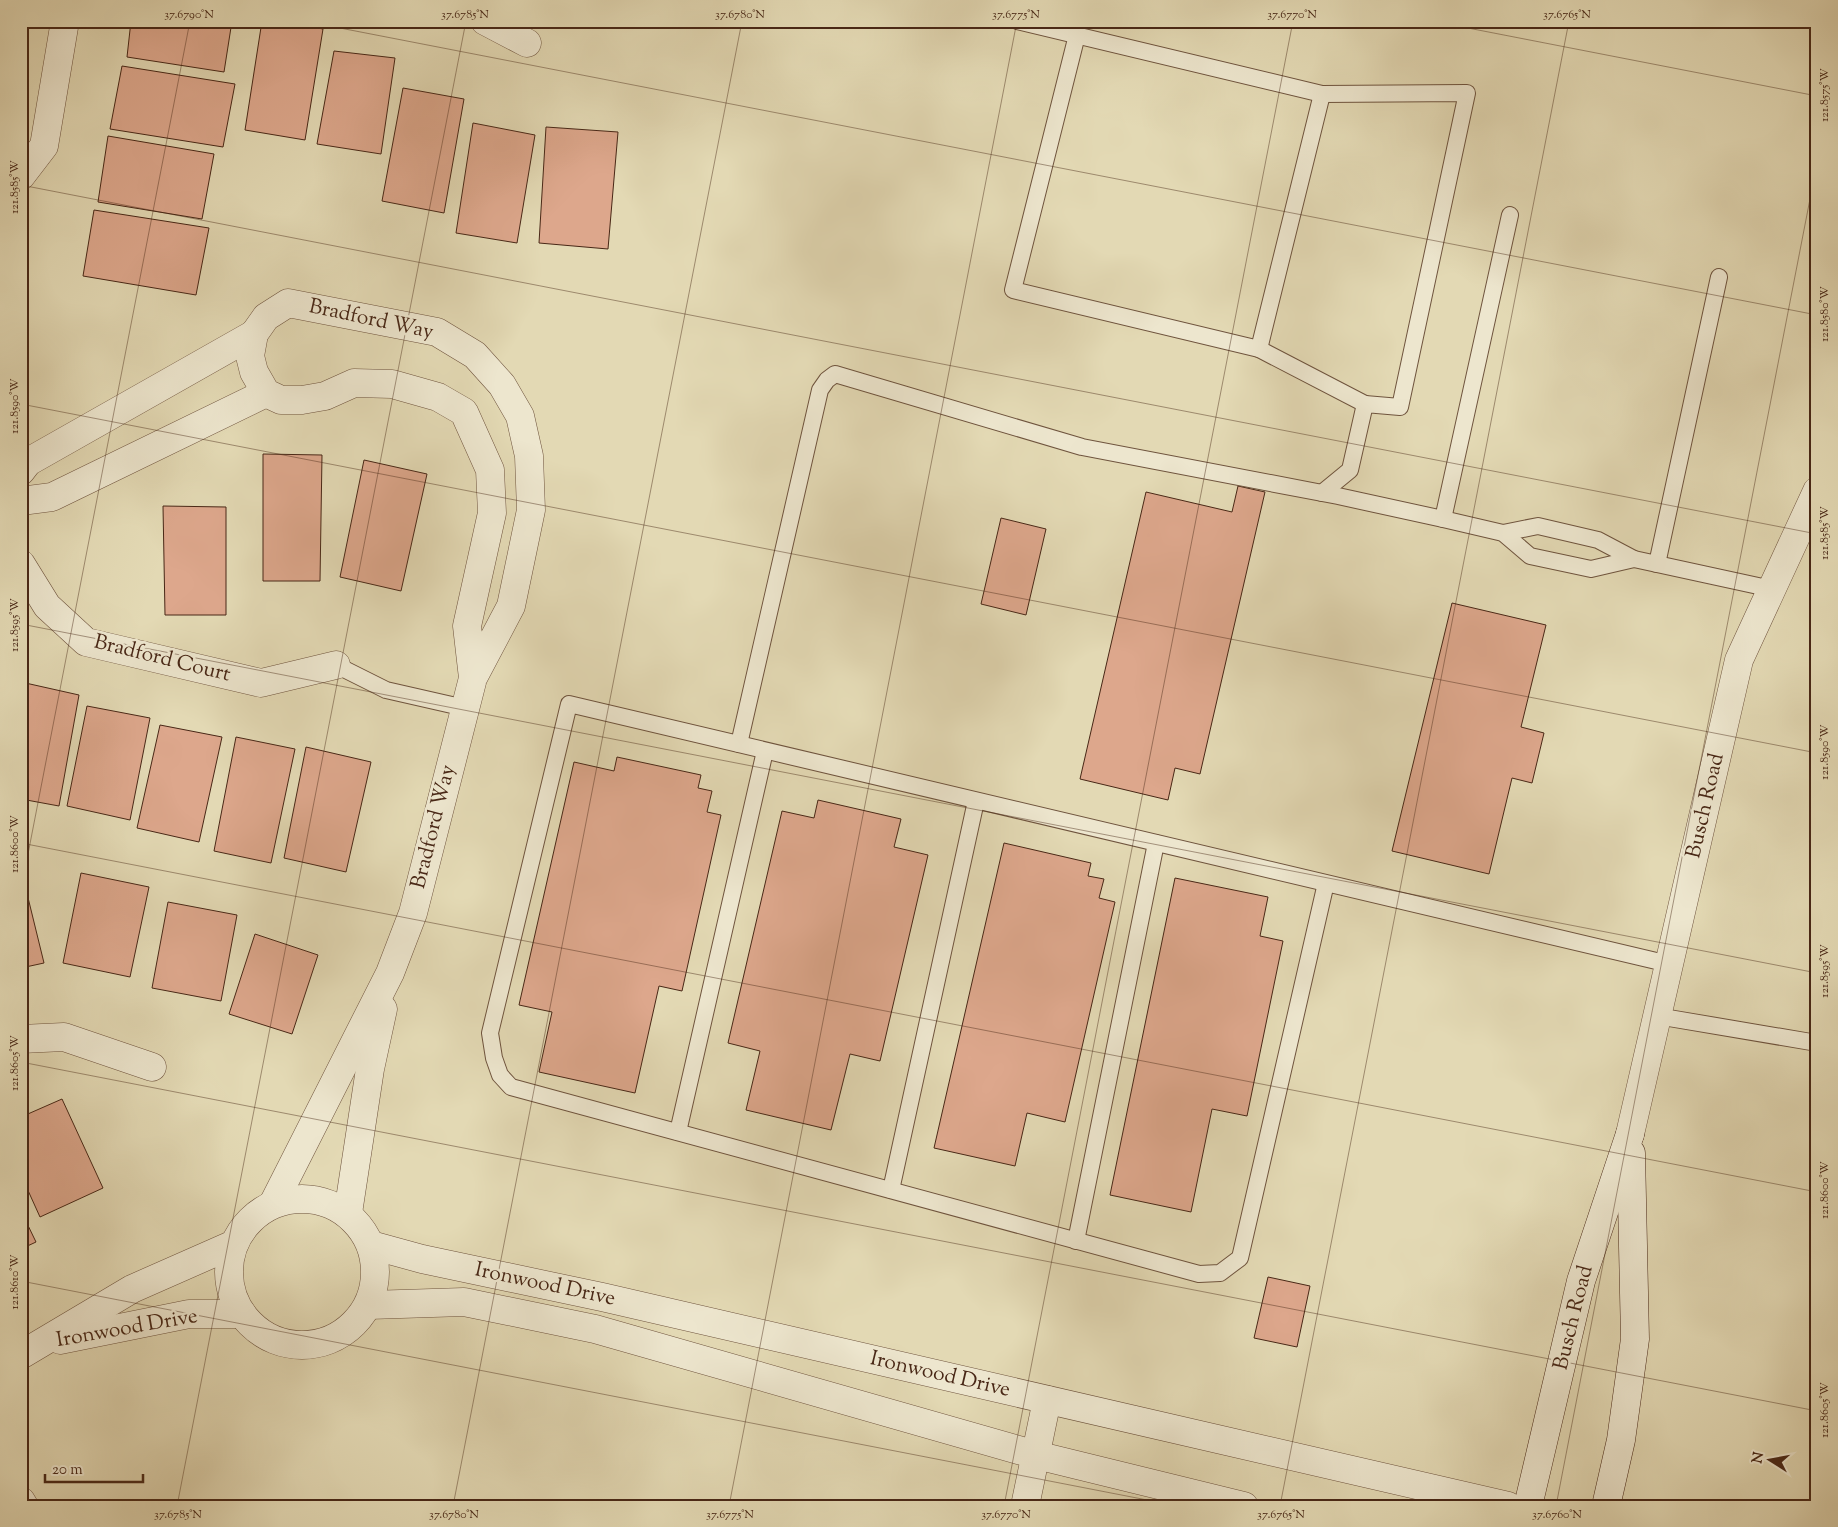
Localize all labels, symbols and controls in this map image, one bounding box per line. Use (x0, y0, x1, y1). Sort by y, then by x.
text: 37.6790°N (164, 6, 214, 24)
text: 37.6785°N (441, 6, 489, 24)
text: 37.6780°N (715, 6, 765, 24)
text: 37.6775°N (992, 6, 1040, 24)
text: 37.6770°N (1267, 6, 1317, 24)
text: 37.6765°N (1543, 6, 1591, 24)
text: 121.8575°W (1816, 68, 1834, 122)
text: 121.8585°W (6, 160, 24, 214)
text: 121.8580°W (1816, 286, 1834, 342)
street label: Bradford Way (306, 292, 437, 348)
text: 121.8590°W (6, 378, 24, 434)
text: 121.8585°W (1816, 506, 1834, 560)
text: 121.8595°W (6, 598, 24, 652)
street label: Bradford Court (91, 628, 233, 690)
text: 121.8590°W (1816, 724, 1834, 780)
street label: Busch Road (1679, 750, 1733, 861)
street label: Bradford Way (404, 761, 464, 892)
text: 121.8600°W (6, 814, 24, 873)
text: 121.8595°W (1816, 944, 1834, 998)
text: 121.8605°W (6, 1035, 24, 1091)
text: 121.8600°W (1816, 1160, 1834, 1219)
text: 121.8610°W (6, 1254, 24, 1310)
street label: Ironwood Drive (472, 1255, 618, 1315)
street label: Busch Road (1547, 1262, 1602, 1374)
street label: Ironwood Drive (54, 1302, 200, 1356)
street label: Ironwood Drive (867, 1344, 1013, 1406)
text: 121.8605°W (1816, 1382, 1834, 1438)
north arrow (1746, 1434, 1796, 1484)
text: N (1748, 1451, 1770, 1465)
scale bar (45, 1452, 142, 1484)
text: 20 m (52, 1460, 83, 1481)
text: 37.6785°N (154, 1506, 202, 1524)
text: 37.6780°N (429, 1506, 479, 1524)
text: 37.6775°N (706, 1506, 754, 1524)
text: 37.6770°N (981, 1506, 1031, 1524)
text: 37.6765°N (1257, 1506, 1305, 1524)
text: 37.6760°N (1532, 1506, 1582, 1524)

